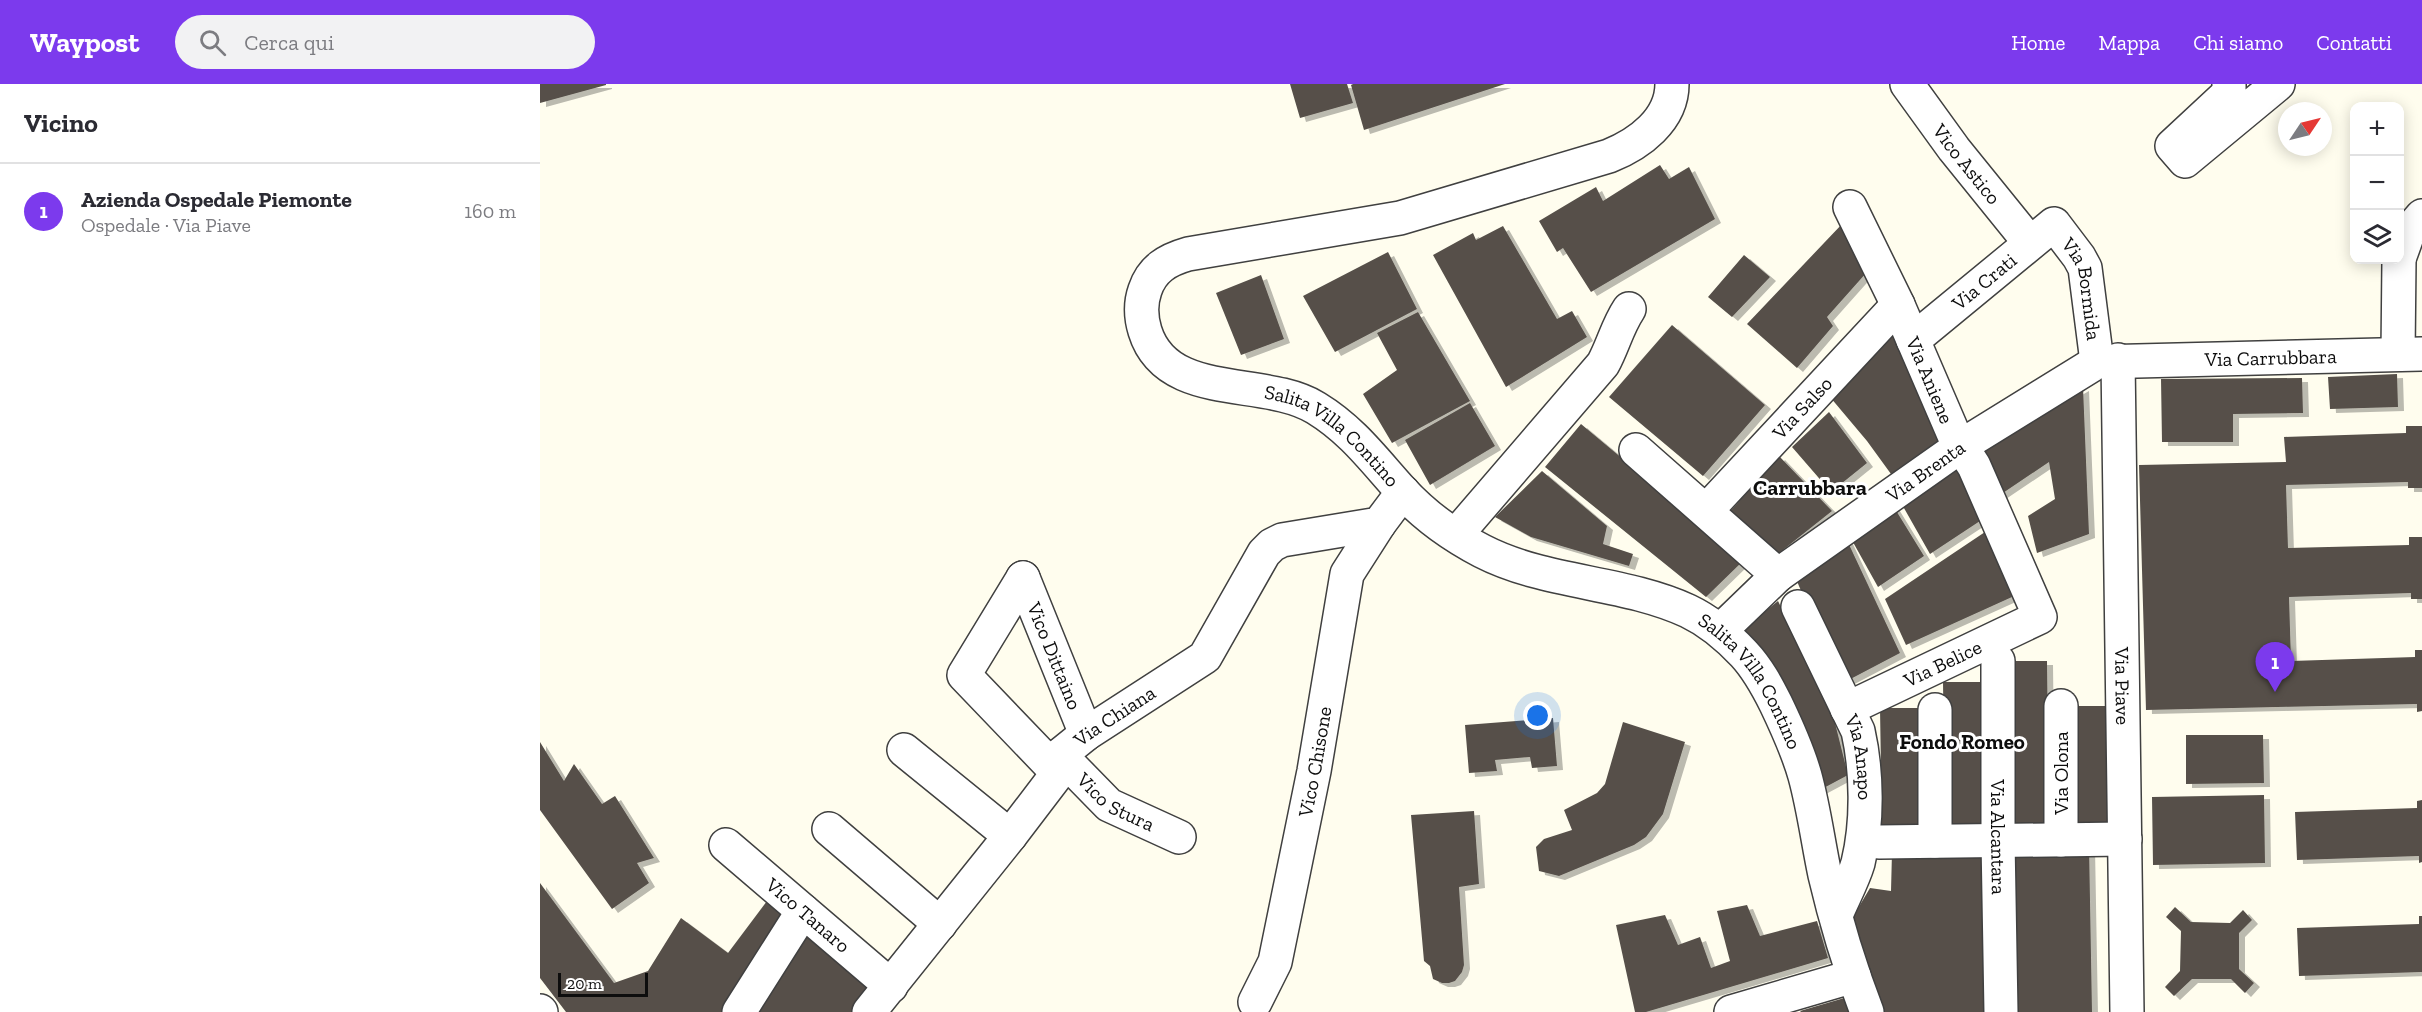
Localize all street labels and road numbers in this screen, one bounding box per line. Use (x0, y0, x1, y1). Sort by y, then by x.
street label: Vico Astico (1927, 118, 2006, 209)
street label: Via Bormida (2056, 232, 2106, 342)
street label: Via Crati (1946, 248, 2021, 316)
street label: Via Aniene (1901, 332, 1959, 427)
street label: Via Carrubbara (2203, 344, 2337, 371)
street label: Via Salso (1766, 371, 1837, 445)
street label: Salita Villa Contino (1263, 380, 1404, 492)
street label: Via Brenta (1881, 435, 1970, 508)
street label: Vico Dittaino (1022, 598, 1087, 713)
street label: Salita Villa Contino (1694, 608, 1807, 753)
street label: Via Belice (1899, 635, 1986, 693)
street label: Via Piave (2110, 646, 2135, 725)
street label: Via Chiana (1068, 680, 1160, 752)
street label: Vico Chisone (1293, 705, 1337, 820)
street label: Via Anapo (1839, 709, 1877, 800)
street label: Via Olona (2049, 731, 2073, 816)
street label: Vico Stura (1071, 767, 1159, 836)
street label: Via Alcantara (1986, 778, 2011, 895)
street label: Vico Tanaro (760, 872, 855, 958)

